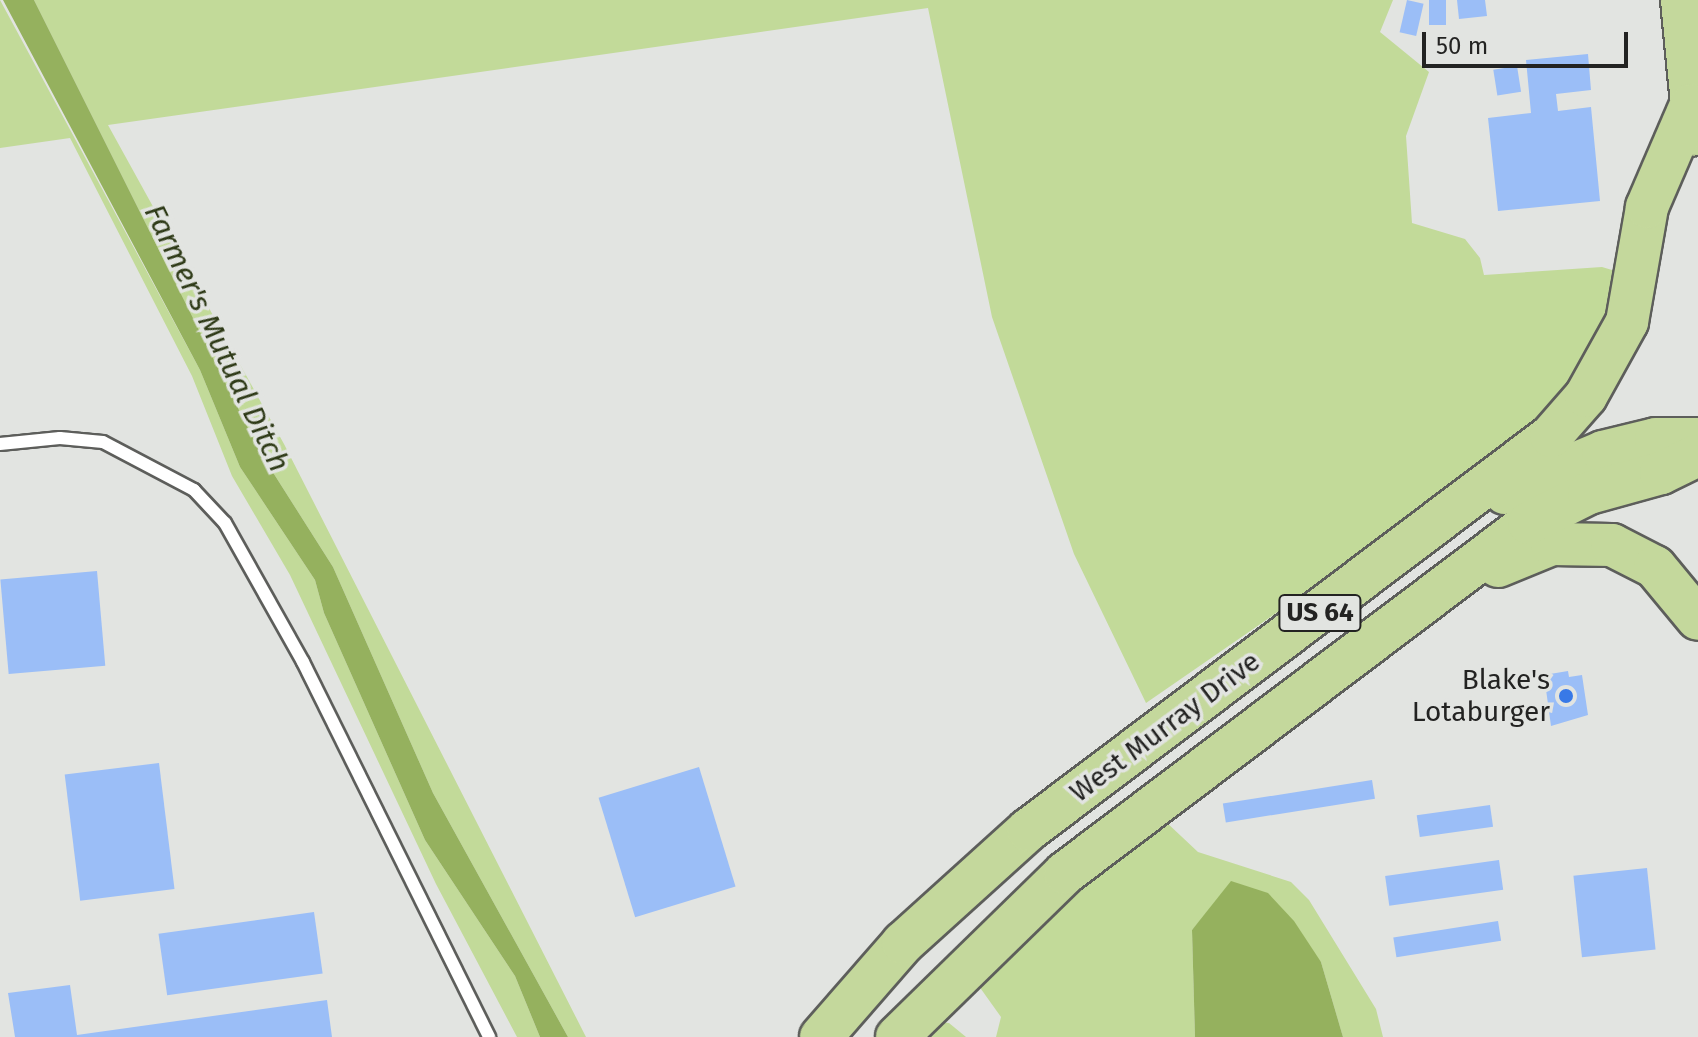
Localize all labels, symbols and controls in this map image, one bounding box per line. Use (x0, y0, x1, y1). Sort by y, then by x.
scale bar (1426, 16, 1632, 66)
text: 50 m (1436, 32, 1488, 60)
water label: Farmer's Mutual Ditch (137, 198, 297, 478)
road number: US 64 (1278, 591, 1362, 635)
street label: West Murray Drive (1063, 645, 1267, 809)
place label: Blake's Lotaburger (1412, 663, 1550, 729)
marker: Blake's Lotaburger (1557, 687, 1575, 705)

